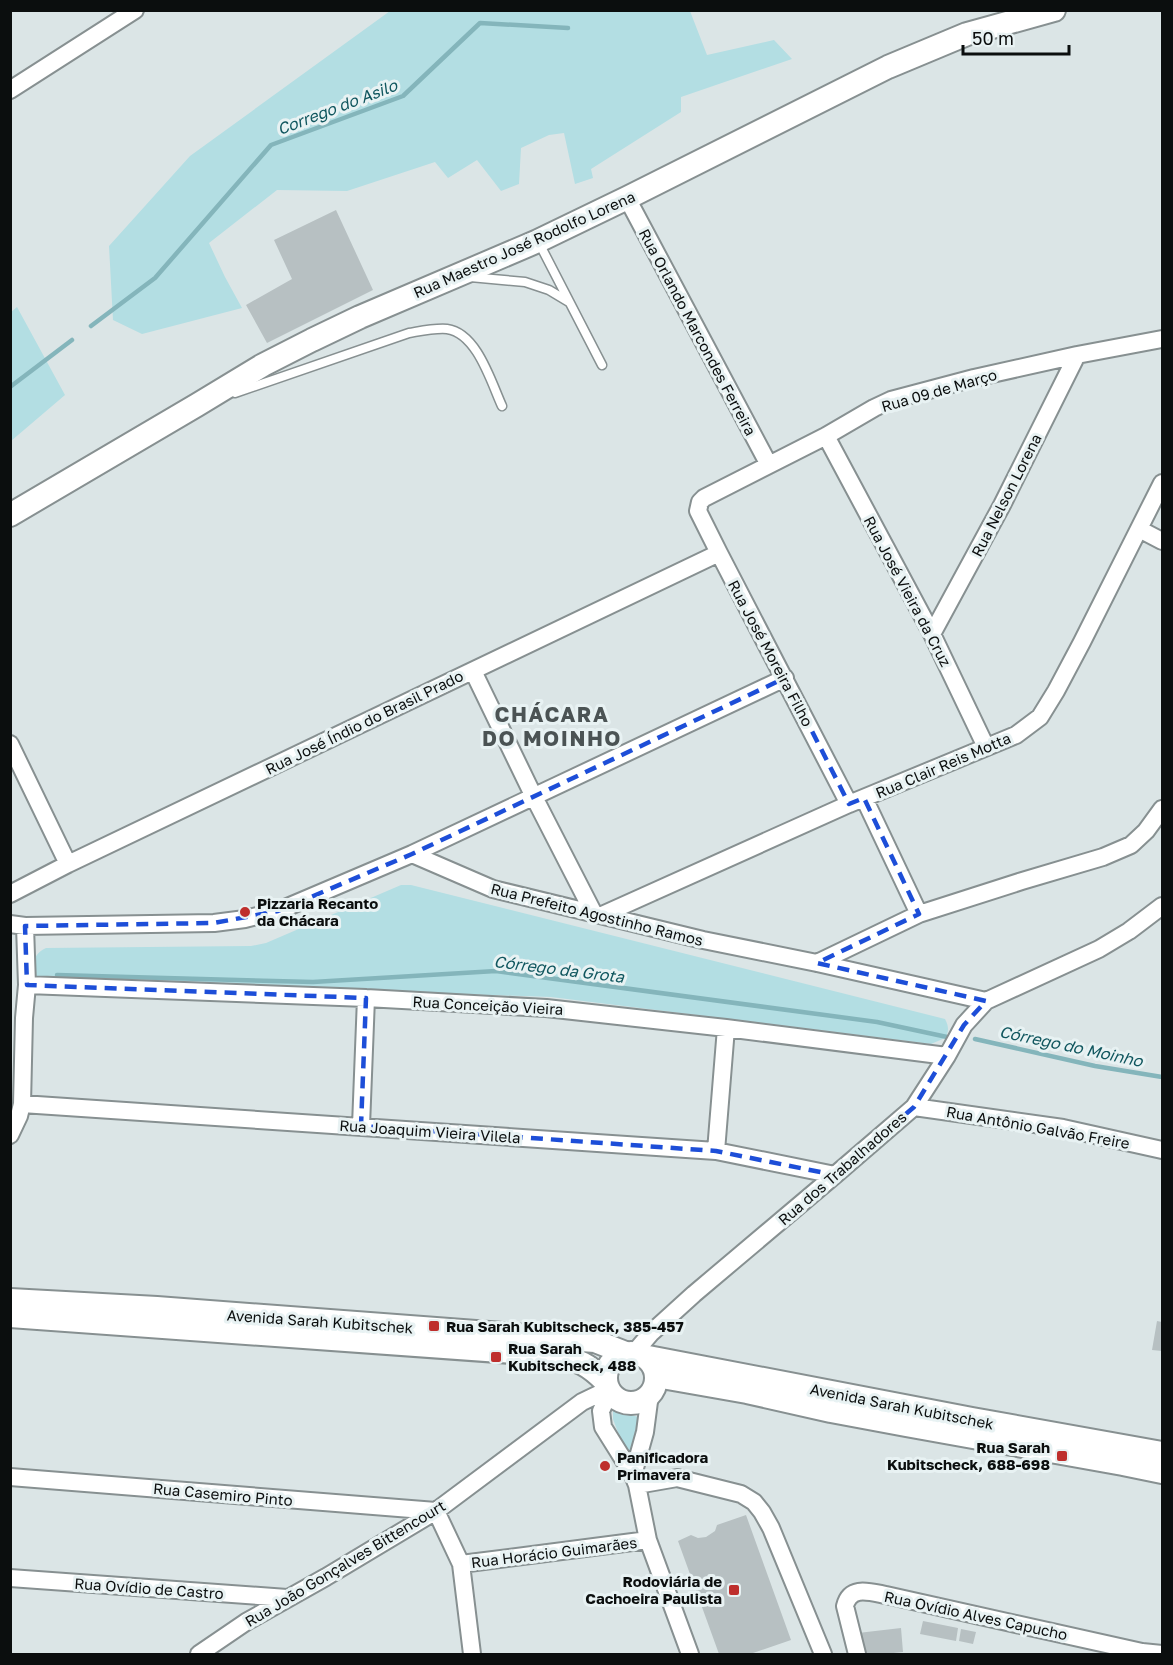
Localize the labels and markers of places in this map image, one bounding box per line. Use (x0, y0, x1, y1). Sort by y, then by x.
place label: Pizzaria Recanto da Chácara (257, 894, 378, 929)
marker: Pizzaria Recanto da Chácara (238, 905, 252, 919)
place label: Rua Sarah Kubitscheck, 385-457 (446, 1317, 684, 1335)
marker: Rua Sarah Kubitscheck, 385-457 (427, 1319, 441, 1333)
place label: Rua Sarah Kubitscheck, 488 (508, 1339, 636, 1374)
marker: Rua Sarah Kubitscheck, 488 (489, 1350, 503, 1364)
place label: Rua Sarah Kubitscheck, 688-698 (887, 1438, 1050, 1473)
place label: Panificadora Primavera (617, 1448, 708, 1483)
marker: Rua Sarah Kubitscheck, 688-698 (1055, 1449, 1069, 1463)
marker: Panificadora Primavera (598, 1459, 612, 1473)
place label: Rodoviária de Cachoeira Paulista (585, 1572, 722, 1607)
marker: Rodoviária de Cachoeira Paulista (727, 1583, 741, 1597)

